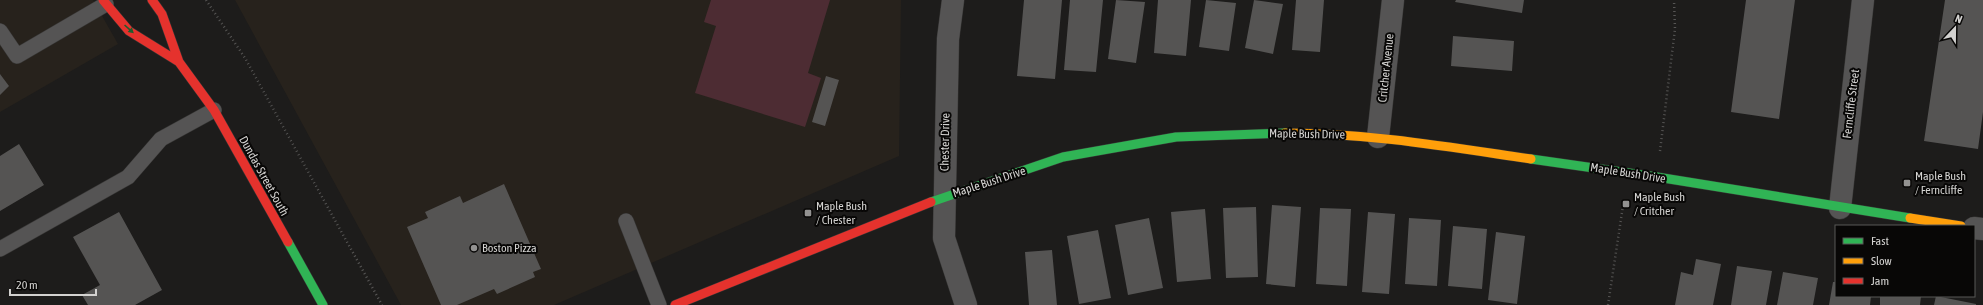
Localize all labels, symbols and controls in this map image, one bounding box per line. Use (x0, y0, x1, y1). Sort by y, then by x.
north arrow (1935, 8, 1975, 48)
text: N (1953, 12, 1964, 26)
one-way arrow (124, 24, 134, 34)
street label: Critcher Avenue (1375, 33, 1397, 103)
street label: Ferncliffe Street (1840, 68, 1862, 139)
street label: Chester Drive (937, 113, 953, 171)
street label: Maple Bush Drive (1269, 126, 1345, 142)
street label: Dundas Street South (236, 134, 292, 218)
street label: Maple Bush Drive (1589, 160, 1667, 186)
street label: Maple Bush Drive (951, 164, 1027, 200)
place label: Maple Bush / Ferncliffe (1915, 169, 1966, 197)
marker: Maple Bush / Ferncliffe (1902, 178, 1912, 188)
place label: Maple Bush / Critcher (1634, 190, 1685, 218)
place label: Maple Bush / Chester (816, 199, 867, 227)
marker: Maple Bush / Critcher (1621, 199, 1631, 209)
marker: Maple Bush / Chester (803, 208, 813, 218)
legend (1835, 225, 1975, 297)
text: Fast (1871, 234, 1889, 248)
place label: Boston Pizza (482, 241, 537, 255)
marker: Boston Pizza (469, 243, 479, 253)
text: Slow (1871, 254, 1892, 268)
scale bar (10, 271, 96, 297)
text: Jam (1871, 274, 1889, 288)
text: 20 m (16, 278, 38, 292)

